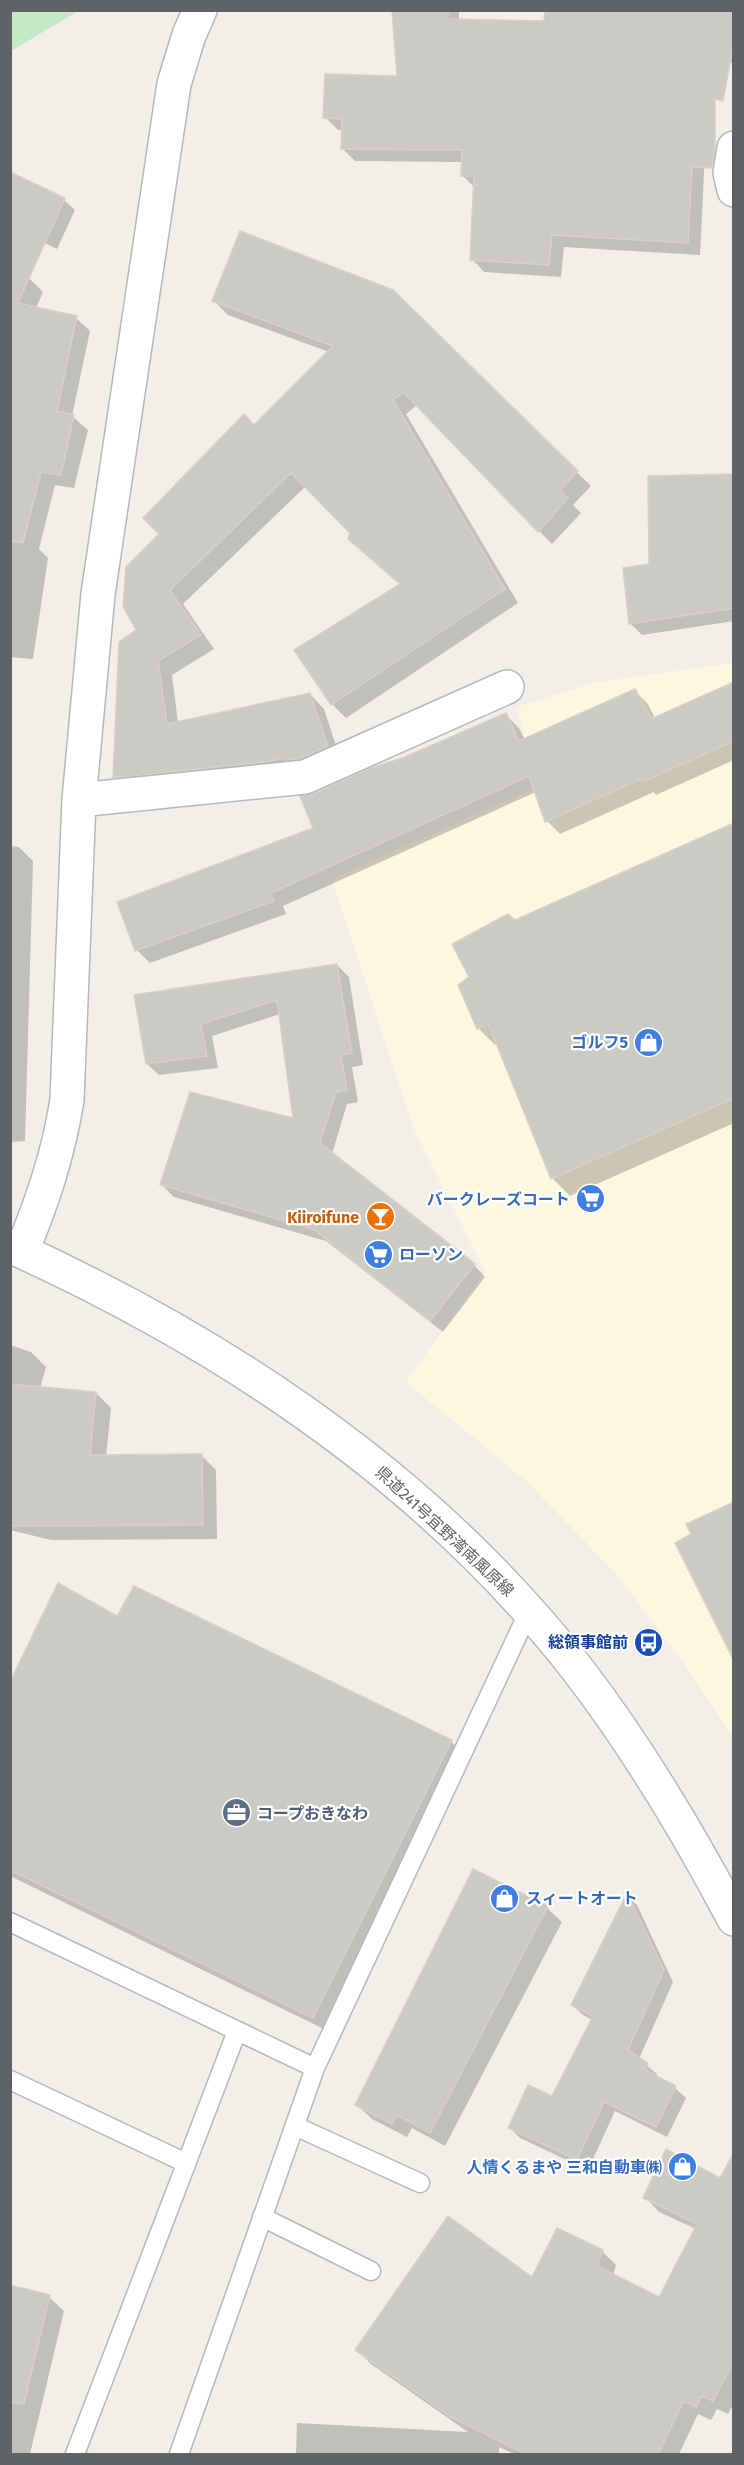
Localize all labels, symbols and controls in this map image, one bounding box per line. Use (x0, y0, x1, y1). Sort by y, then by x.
shop icon: ゴルフ5 (633, 1026, 665, 1058)
place label: ゴルフ5 (571, 1033, 628, 1052)
supermarket icon: バークレーズコート (575, 1183, 607, 1215)
place label: バークレーズコート (427, 1190, 570, 1209)
bar icon: Kiiroifune (364, 1201, 396, 1233)
place label: Kiiroifune (287, 1208, 359, 1227)
supermarket icon: ローソン (362, 1238, 394, 1270)
place label: ローソン (399, 1245, 463, 1264)
street label: 県道241号宜野湾南風原線 (372, 1462, 518, 1600)
bus stop icon: 総領事館前 (633, 1626, 665, 1658)
place label: 総領事館前 (548, 1633, 628, 1652)
office icon: コープおきなわ (220, 1797, 252, 1829)
place label: コープおきなわ (257, 1804, 368, 1823)
shop icon: スィートオート (489, 1882, 521, 1914)
place label: スィートオート (526, 1889, 638, 1908)
shop icon: 人情くるまや 三和自動車㈱ (667, 2151, 699, 2183)
place label: 人情くるまや 三和自動車㈱ (467, 2158, 662, 2177)

